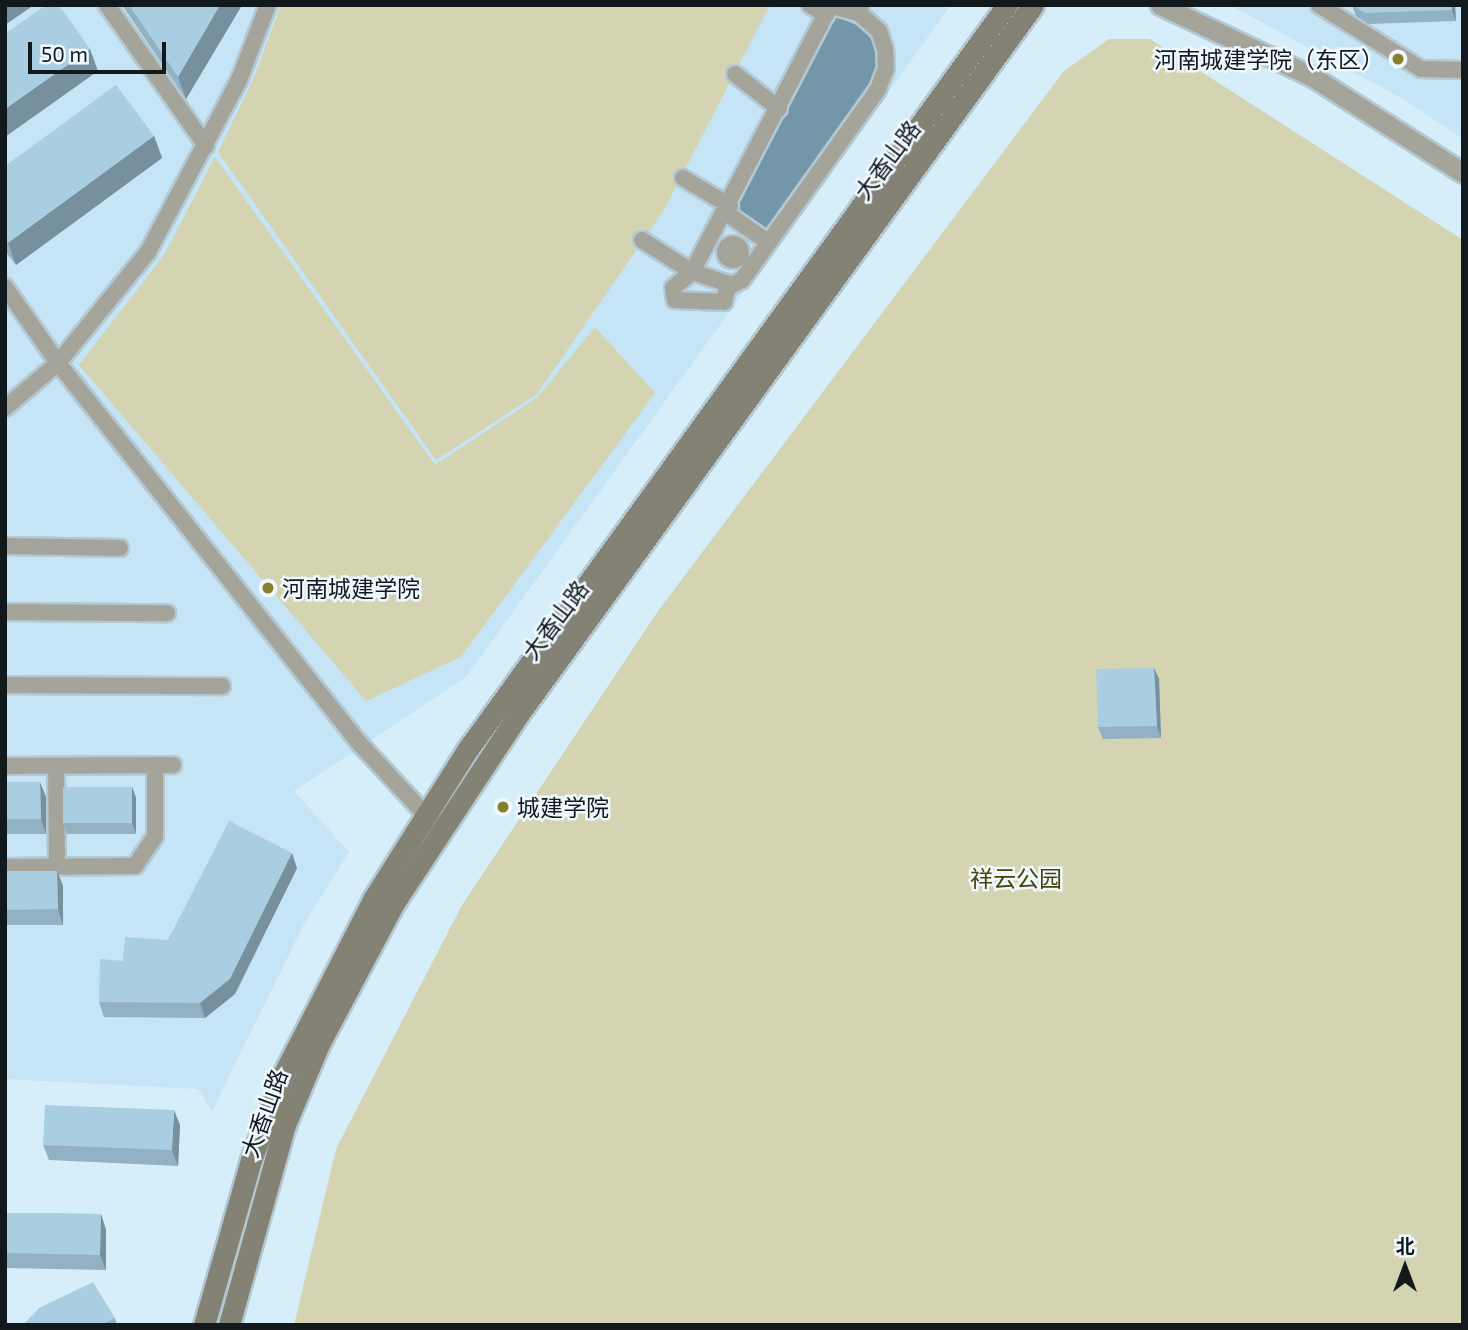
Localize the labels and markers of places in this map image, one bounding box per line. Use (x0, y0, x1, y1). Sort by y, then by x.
place label: 河南城建学院（东区） (1154, 45, 1384, 73)
marker: 河南城建学院（东区） (1390, 51, 1406, 67)
place label: 河南城建学院 (282, 574, 420, 602)
marker: 河南城建学院 (260, 580, 276, 596)
place label: 城建学院 (517, 793, 609, 821)
marker: 城建学院 (495, 799, 511, 815)

